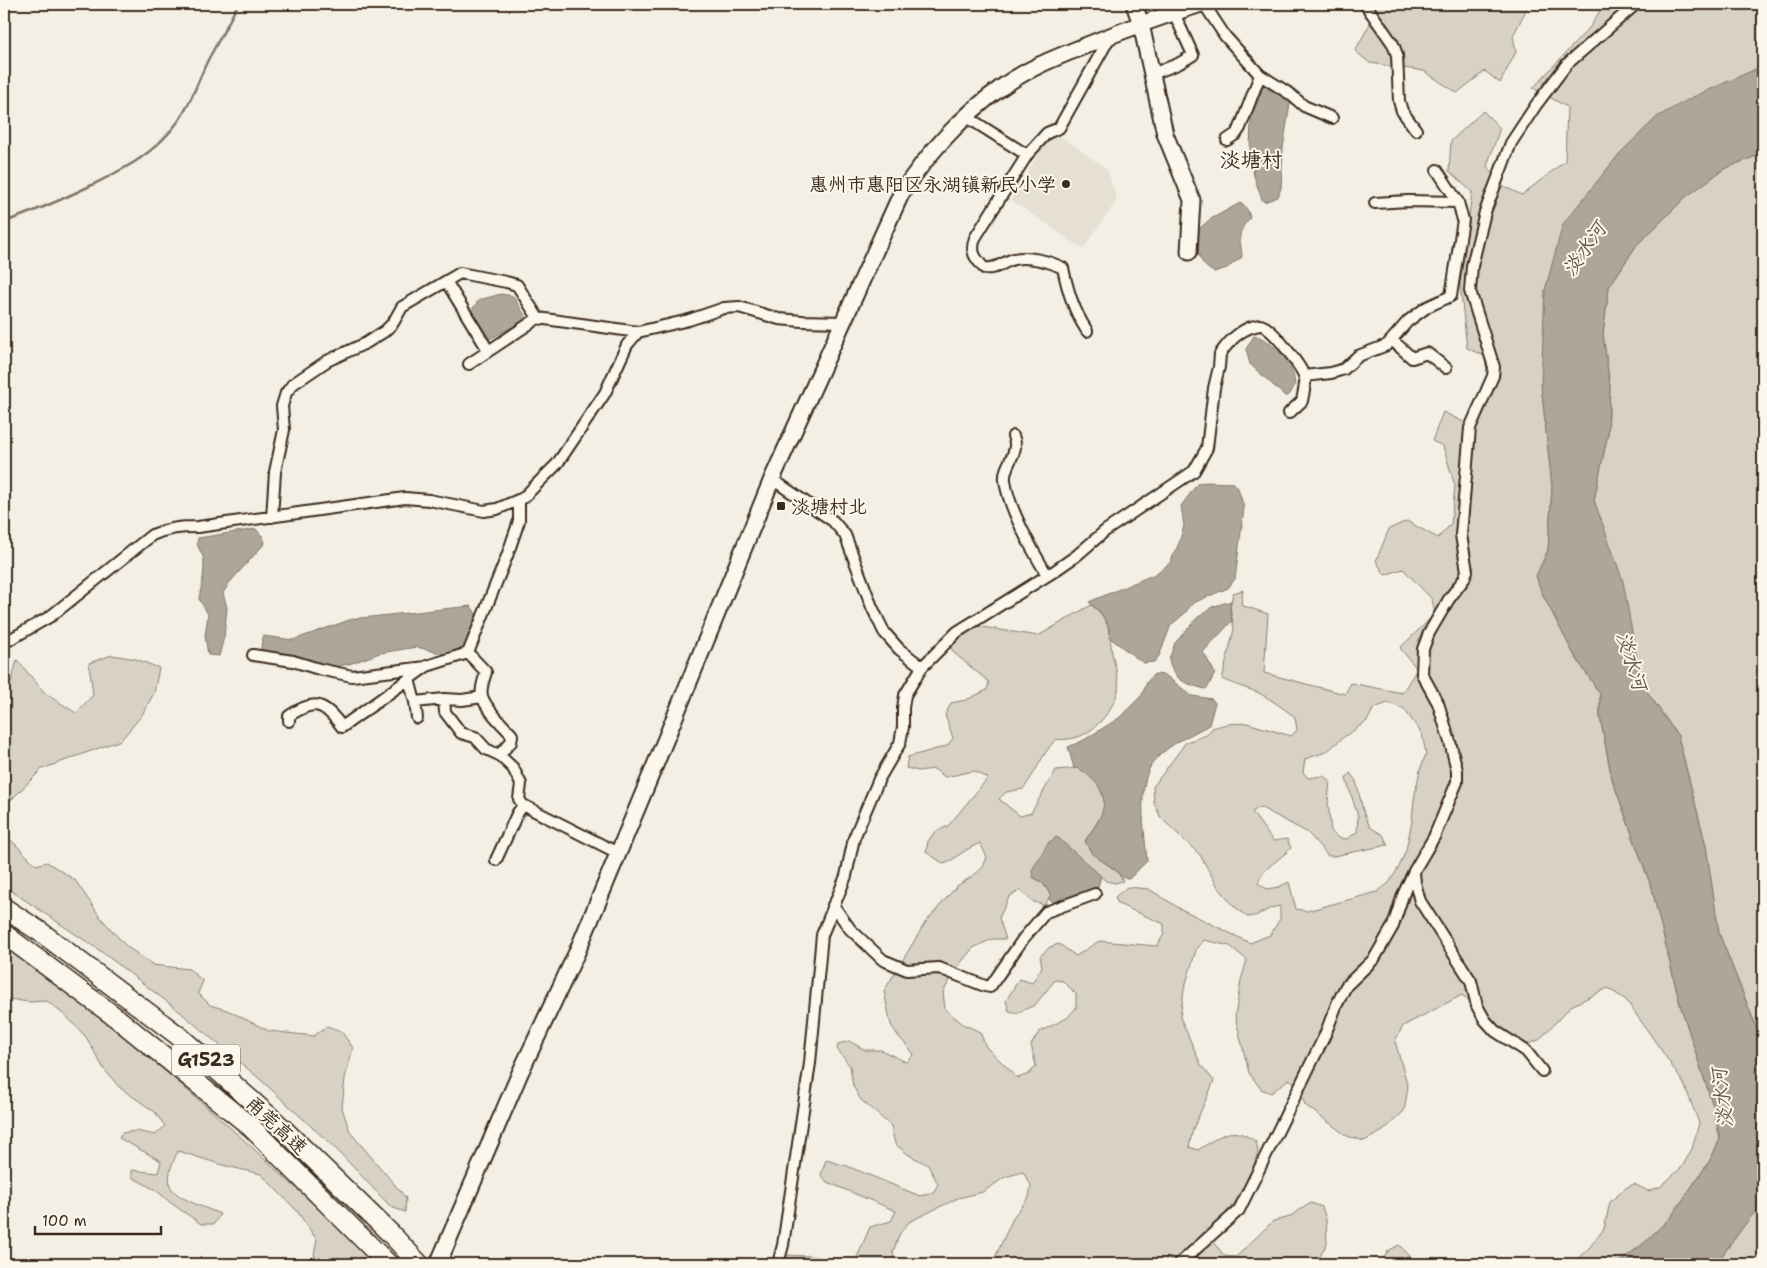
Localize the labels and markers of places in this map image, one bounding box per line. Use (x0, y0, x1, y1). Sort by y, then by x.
place label: 惠州市惠阳区永湖镇新民小学 (809, 172, 1056, 197)
marker: 惠州市惠阳区永湖镇新民小学 (1060, 178, 1072, 190)
place label: 淡塘村北 (791, 494, 867, 519)
marker: 淡塘村北 (775, 500, 787, 512)

